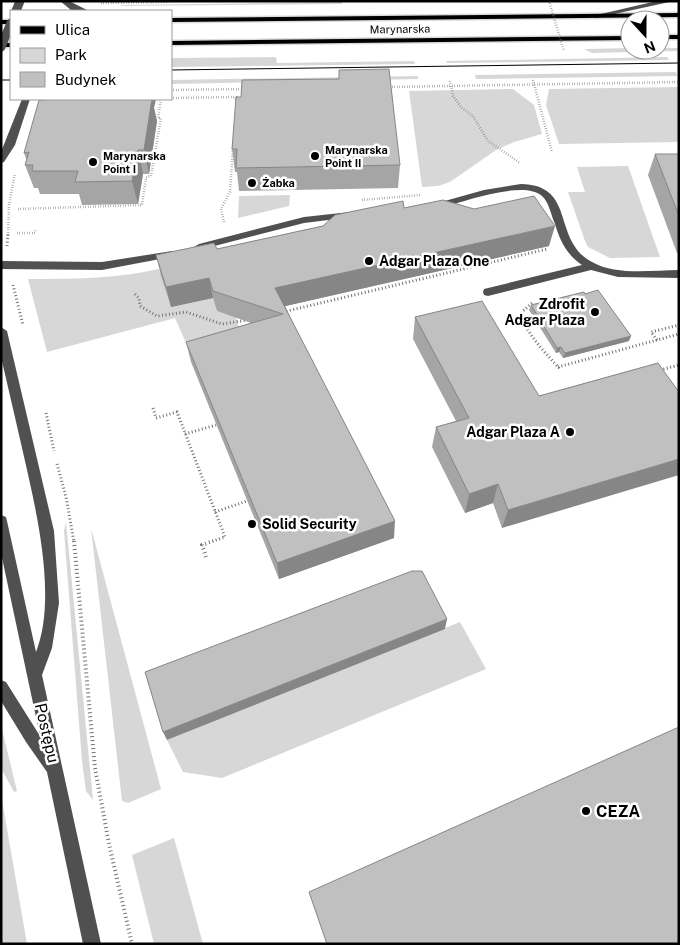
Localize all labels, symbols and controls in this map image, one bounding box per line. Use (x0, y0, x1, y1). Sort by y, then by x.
legend (10, 10, 172, 100)
north arrow (620, 10, 670, 60)
text: Ulica (55, 21, 90, 38)
street label: Marynarska (370, 22, 430, 36)
text: N (642, 38, 658, 57)
text: Park (55, 46, 87, 63)
text: Budynek (55, 71, 116, 88)
place label: Marynarska Point II (325, 144, 388, 169)
place label: Marynarska Point I (103, 150, 166, 175)
marker: Marynarska Point II (309, 150, 321, 162)
marker: Marynarska Point I (87, 156, 99, 168)
place label: Żabka (262, 176, 295, 189)
marker: Żabka (246, 177, 258, 189)
place label: Adgar Plaza One (379, 253, 489, 269)
marker: Adgar Plaza One (363, 255, 375, 267)
place label: Zdrofit Adgar Plaza (505, 296, 585, 328)
marker: Zdrofit Adgar Plaza (589, 306, 601, 318)
place label: Adgar Plaza A (466, 424, 560, 440)
marker: Adgar Plaza A (564, 426, 576, 438)
place label: Solid Security (262, 516, 357, 532)
marker: Solid Security (246, 518, 258, 530)
street label: Postępu (31, 701, 63, 765)
place label: CEZA (596, 802, 640, 821)
marker: CEZA (580, 805, 592, 817)

